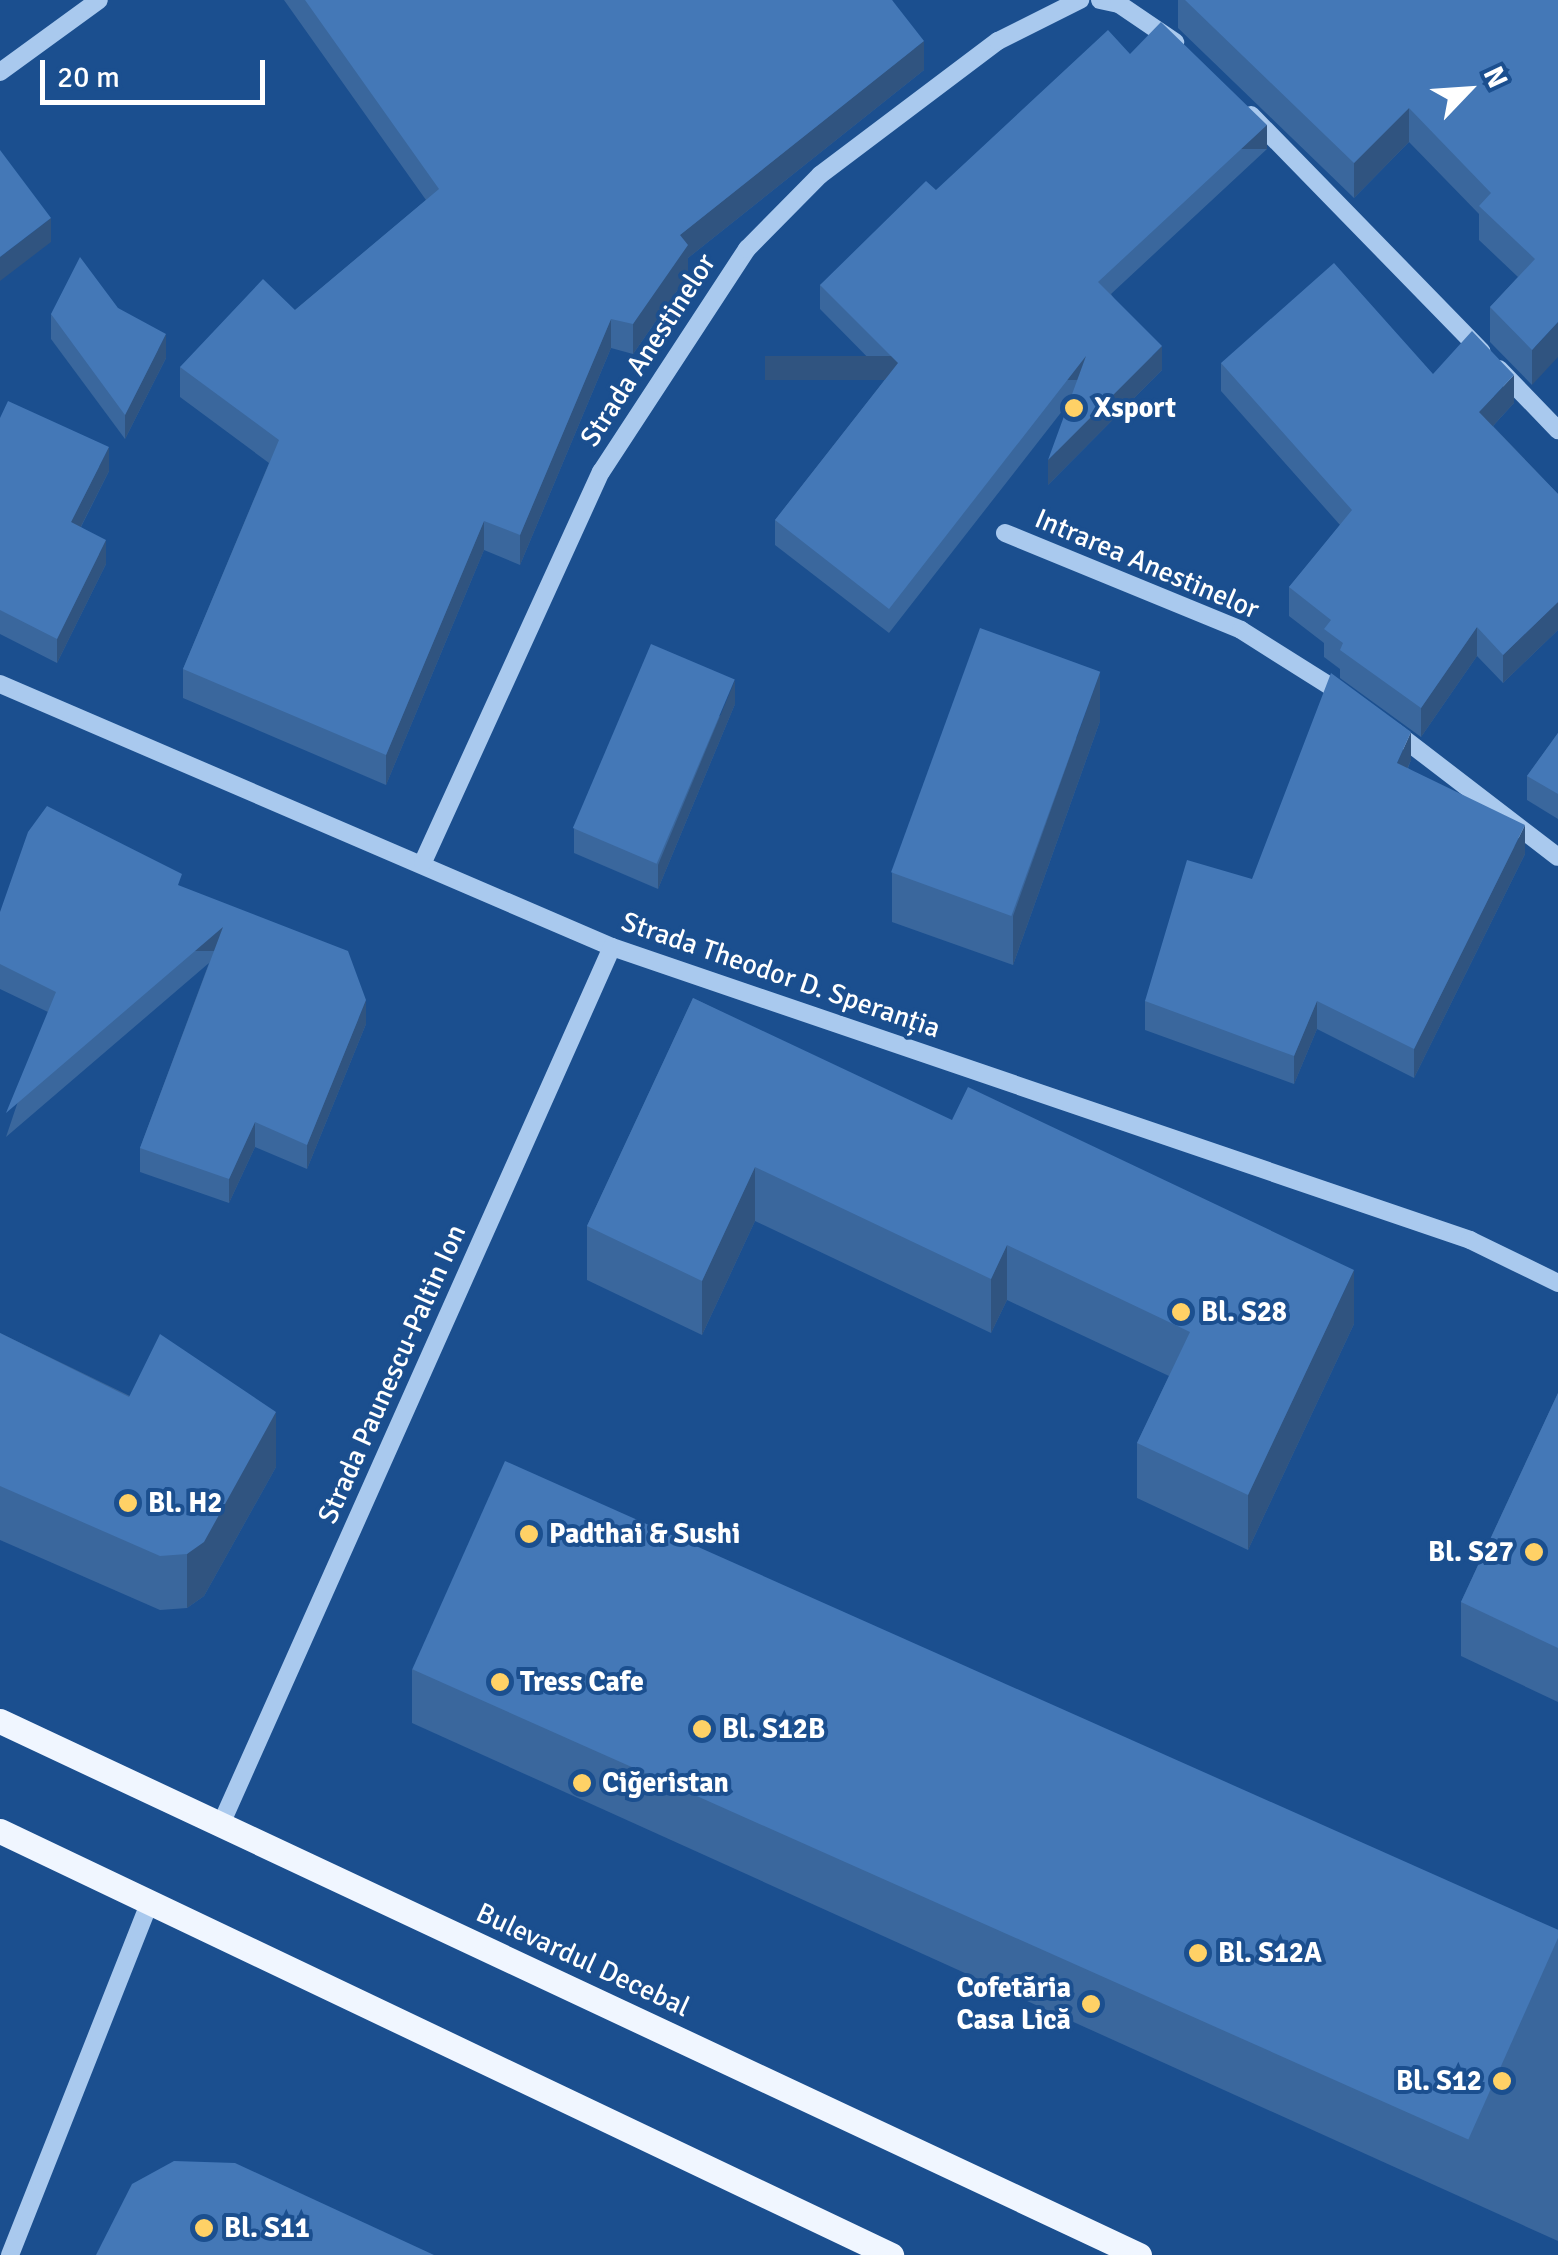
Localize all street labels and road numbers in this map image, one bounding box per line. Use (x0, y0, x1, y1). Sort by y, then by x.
street label: Strada Anestinelor (573, 247, 723, 453)
street label: Intrarea Anestinelor (1030, 502, 1264, 626)
street label: Strada Theodor D. Speranția (617, 905, 945, 1045)
street label: Strada Paunescu-Paltin Ion (311, 1219, 473, 1529)
street label: Bulevardul Decebal (471, 1896, 695, 2024)

